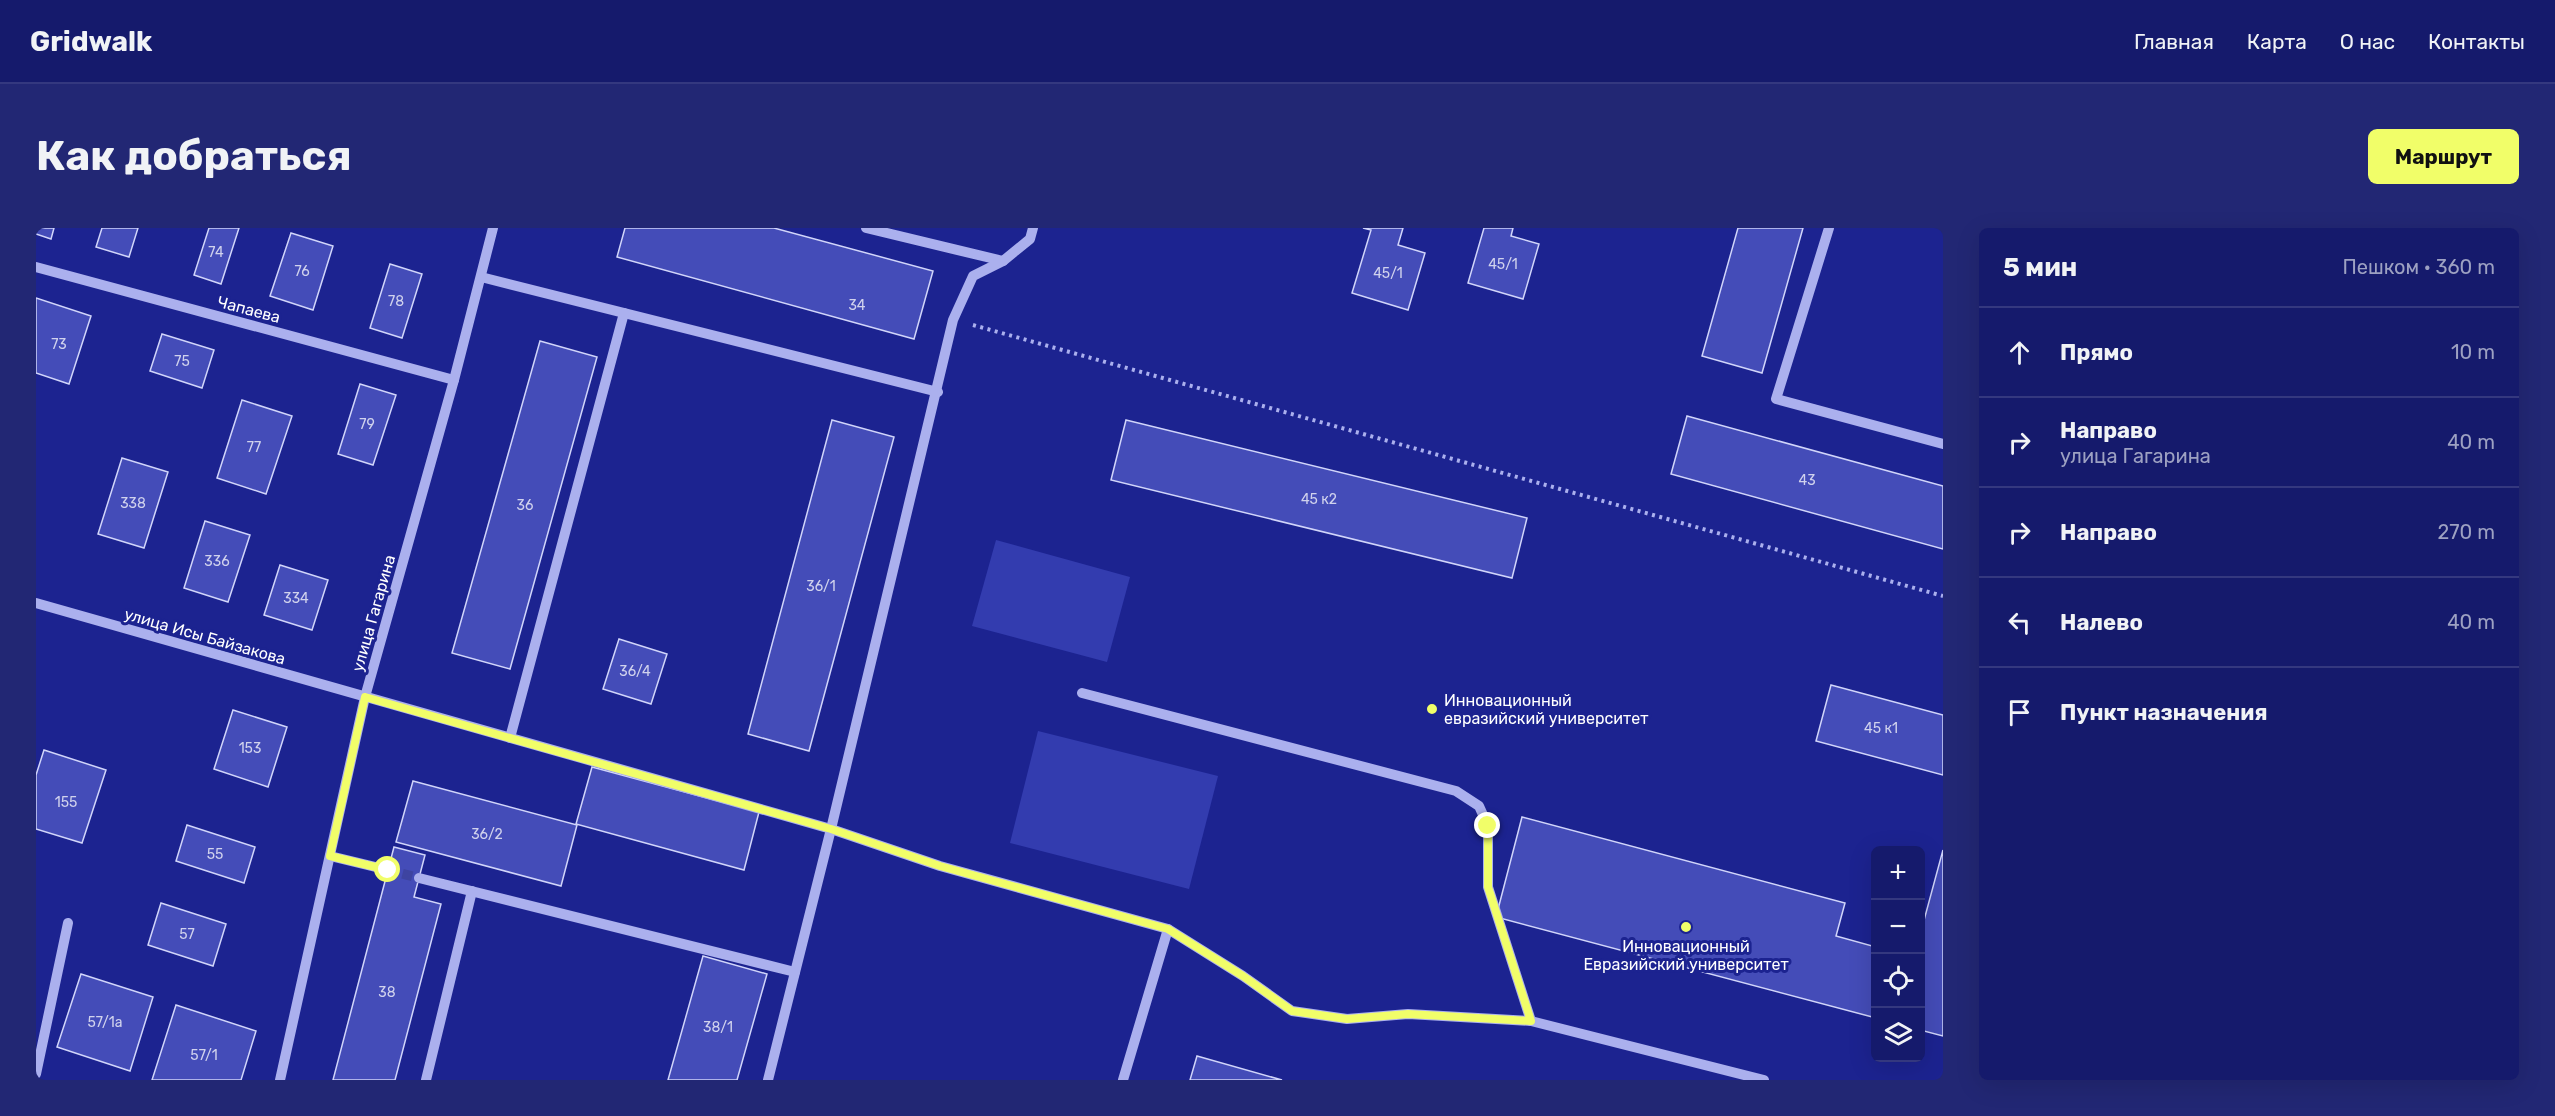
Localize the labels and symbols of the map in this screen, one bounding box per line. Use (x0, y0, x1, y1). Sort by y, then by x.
house number: 74 (208, 244, 224, 261)
house number: 45/1 (1488, 256, 1518, 273)
house number: 76 (294, 263, 310, 280)
house number: 45/1 (1373, 265, 1403, 282)
street label: Чапаева (215, 292, 282, 327)
house number: 78 (388, 293, 404, 310)
house number: 34 (848, 297, 866, 314)
house number: 73 (51, 336, 67, 353)
house number: 75 (174, 353, 190, 370)
house number: 79 (359, 416, 375, 433)
house number: 77 (247, 439, 261, 456)
house number: 43 (1798, 472, 1816, 489)
house number: 45 к2 (1301, 491, 1337, 508)
house number: 338 (120, 495, 146, 512)
house number: 36 (517, 497, 533, 514)
street label: улица Гагарина (348, 552, 399, 674)
house number: 336 (204, 553, 230, 570)
house number: 36/1 (806, 578, 836, 595)
house number: 334 (283, 590, 309, 607)
street label: улица Исы Байзакова (122, 604, 288, 669)
house number: 36/4 (619, 663, 651, 680)
place label: Инновационный евразийский университет (1444, 691, 1648, 728)
marker: Инновационный евразийский университет (1425, 702, 1439, 716)
house number: 45 к1 (1864, 720, 1898, 737)
house number: 153 (239, 740, 261, 757)
house number: 155 (55, 794, 77, 811)
route end (1474, 812, 1500, 838)
house number: 36/2 (471, 826, 503, 843)
house number: 55 (207, 846, 223, 863)
route start (374, 856, 400, 882)
marker: Инновационный Евразийский университет (1679, 920, 1693, 934)
house number: 57 (179, 926, 195, 943)
place label: Инновационный Евразийский университет (1583, 937, 1789, 974)
house number: 38 (378, 984, 396, 1001)
house number: 57/1а (87, 1014, 123, 1031)
house number: 38/1 (703, 1019, 733, 1036)
house number: 57/1 (190, 1047, 218, 1064)

